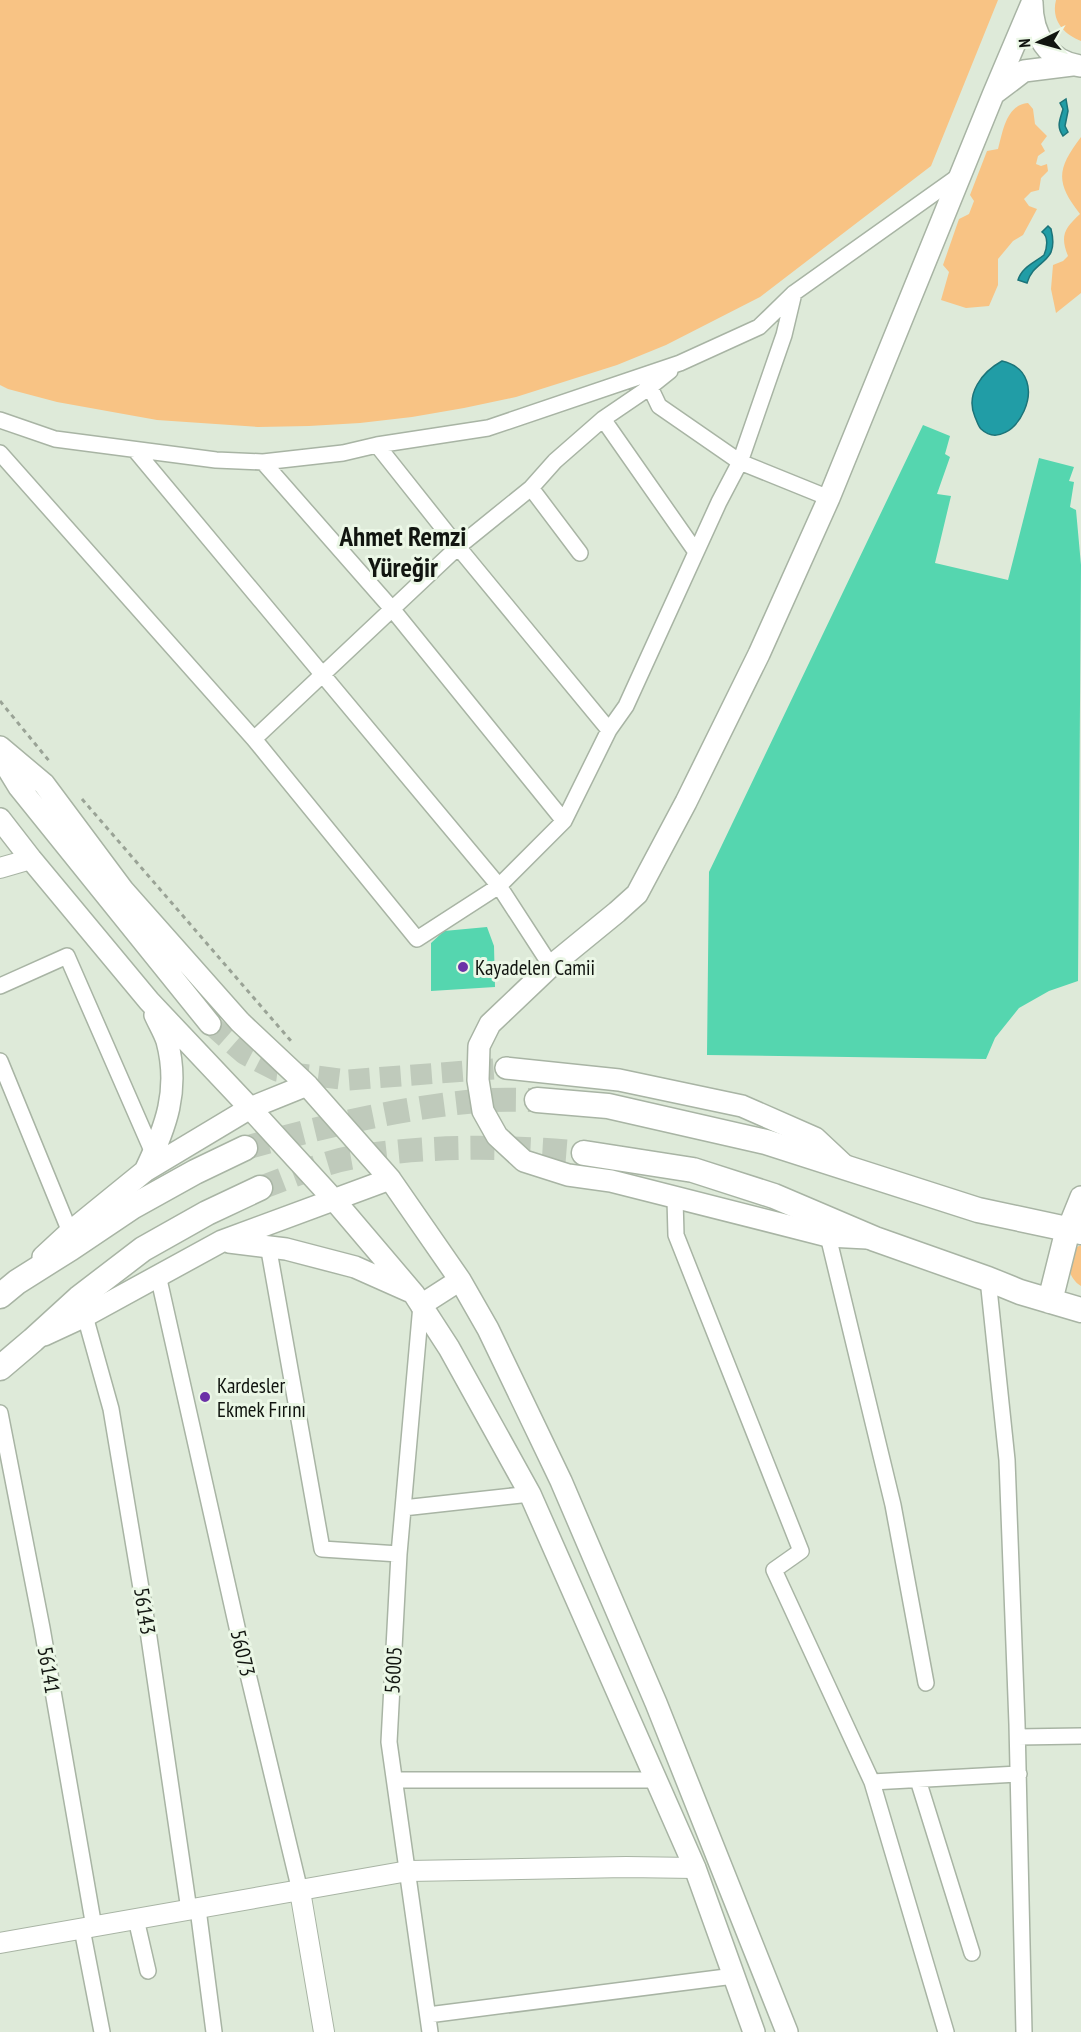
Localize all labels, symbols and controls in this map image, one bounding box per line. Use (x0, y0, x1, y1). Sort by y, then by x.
north arrow (1009, 12, 1069, 72)
text: N (1014, 38, 1034, 48)
district label: Ahmet Remzi Yüreğir (339, 519, 466, 584)
place label: Kayadelen Camii (475, 954, 595, 981)
marker: Kayadelen Camii (456, 960, 470, 974)
place label: Kardesler Ekmek Fırını (217, 1372, 306, 1423)
marker: Kardesler Ekmek Fırını (198, 1390, 212, 1404)
street label: 56143 (128, 1586, 162, 1636)
street label: 56073 (225, 1627, 261, 1679)
street label: 56141 (32, 1644, 66, 1696)
street label: 56005 (378, 1646, 408, 1694)

